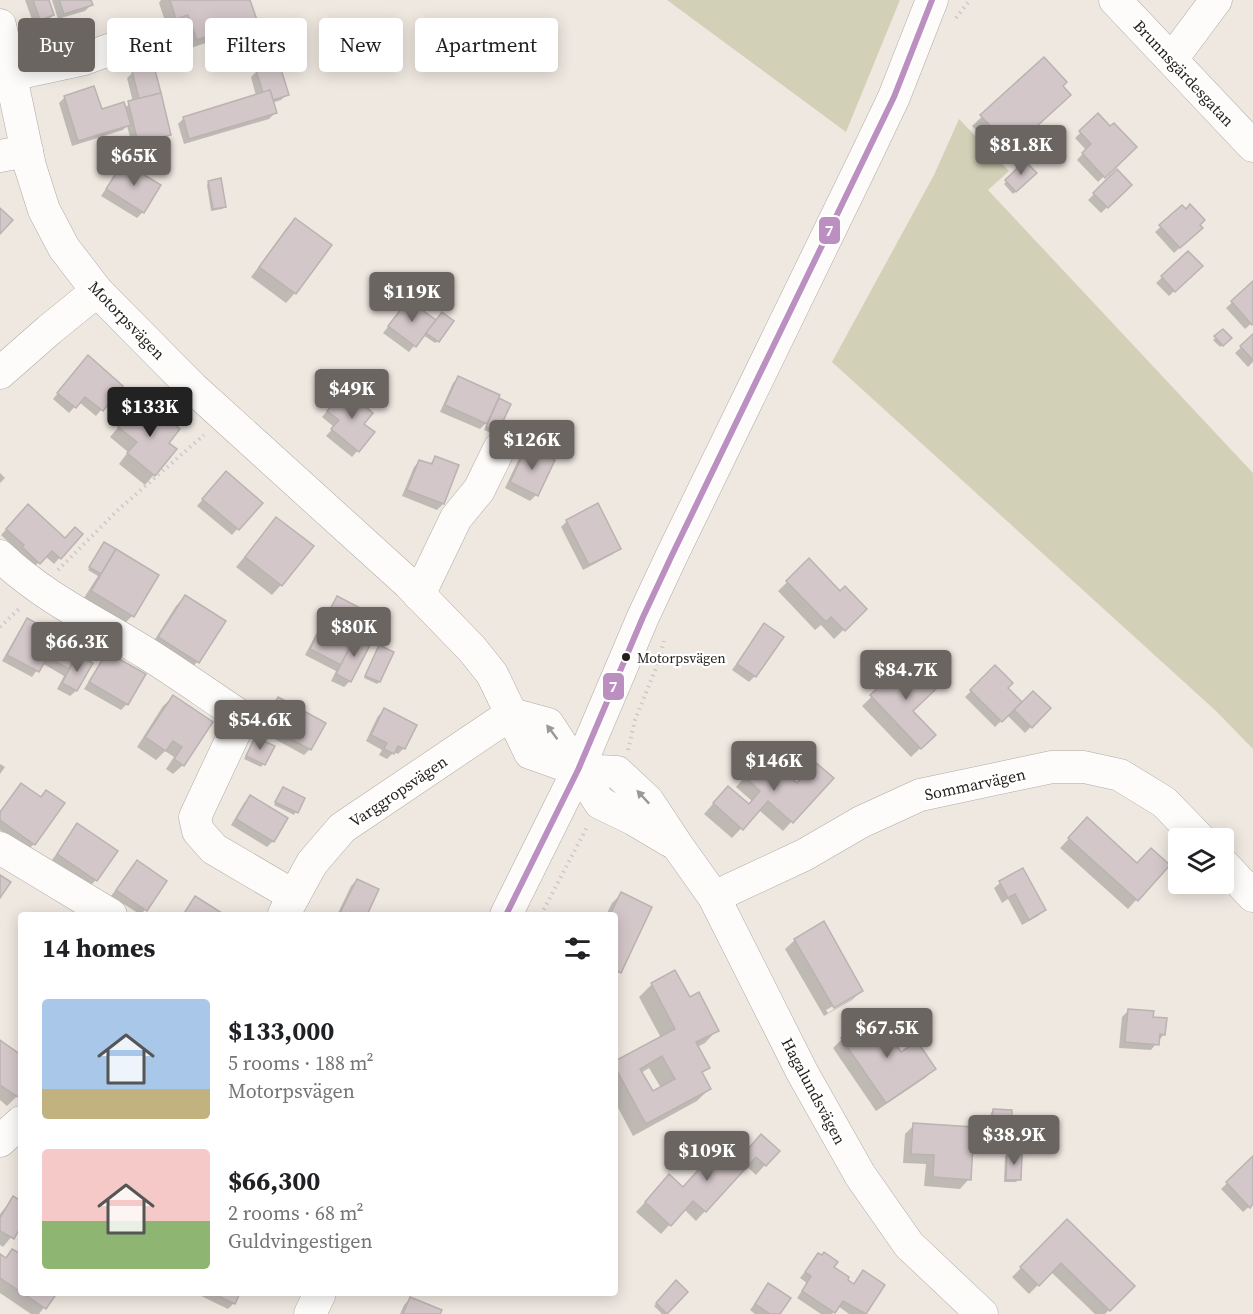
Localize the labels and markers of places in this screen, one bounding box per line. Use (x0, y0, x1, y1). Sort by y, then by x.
pin: $81.8K (972, 125, 1070, 176)
pin: $65K (98, 136, 170, 187)
pin: $119K (370, 272, 454, 323)
pin: $49K (316, 369, 388, 420)
pin: $133K (108, 387, 192, 438)
pin: $126K (490, 420, 574, 471)
pin: $80K (318, 607, 390, 658)
pin: $66.3K (28, 622, 126, 673)
place label: Motorpsvägen (637, 648, 726, 668)
pin: $84.7K (857, 650, 955, 701)
marker: Motorpsvägen (620, 651, 632, 663)
pin: $54.6K (211, 700, 309, 751)
pin: $146K (732, 741, 816, 792)
pin: $67.5K (838, 1008, 936, 1059)
pin: $38.9K (965, 1115, 1063, 1166)
pin: $109K (665, 1131, 749, 1182)

